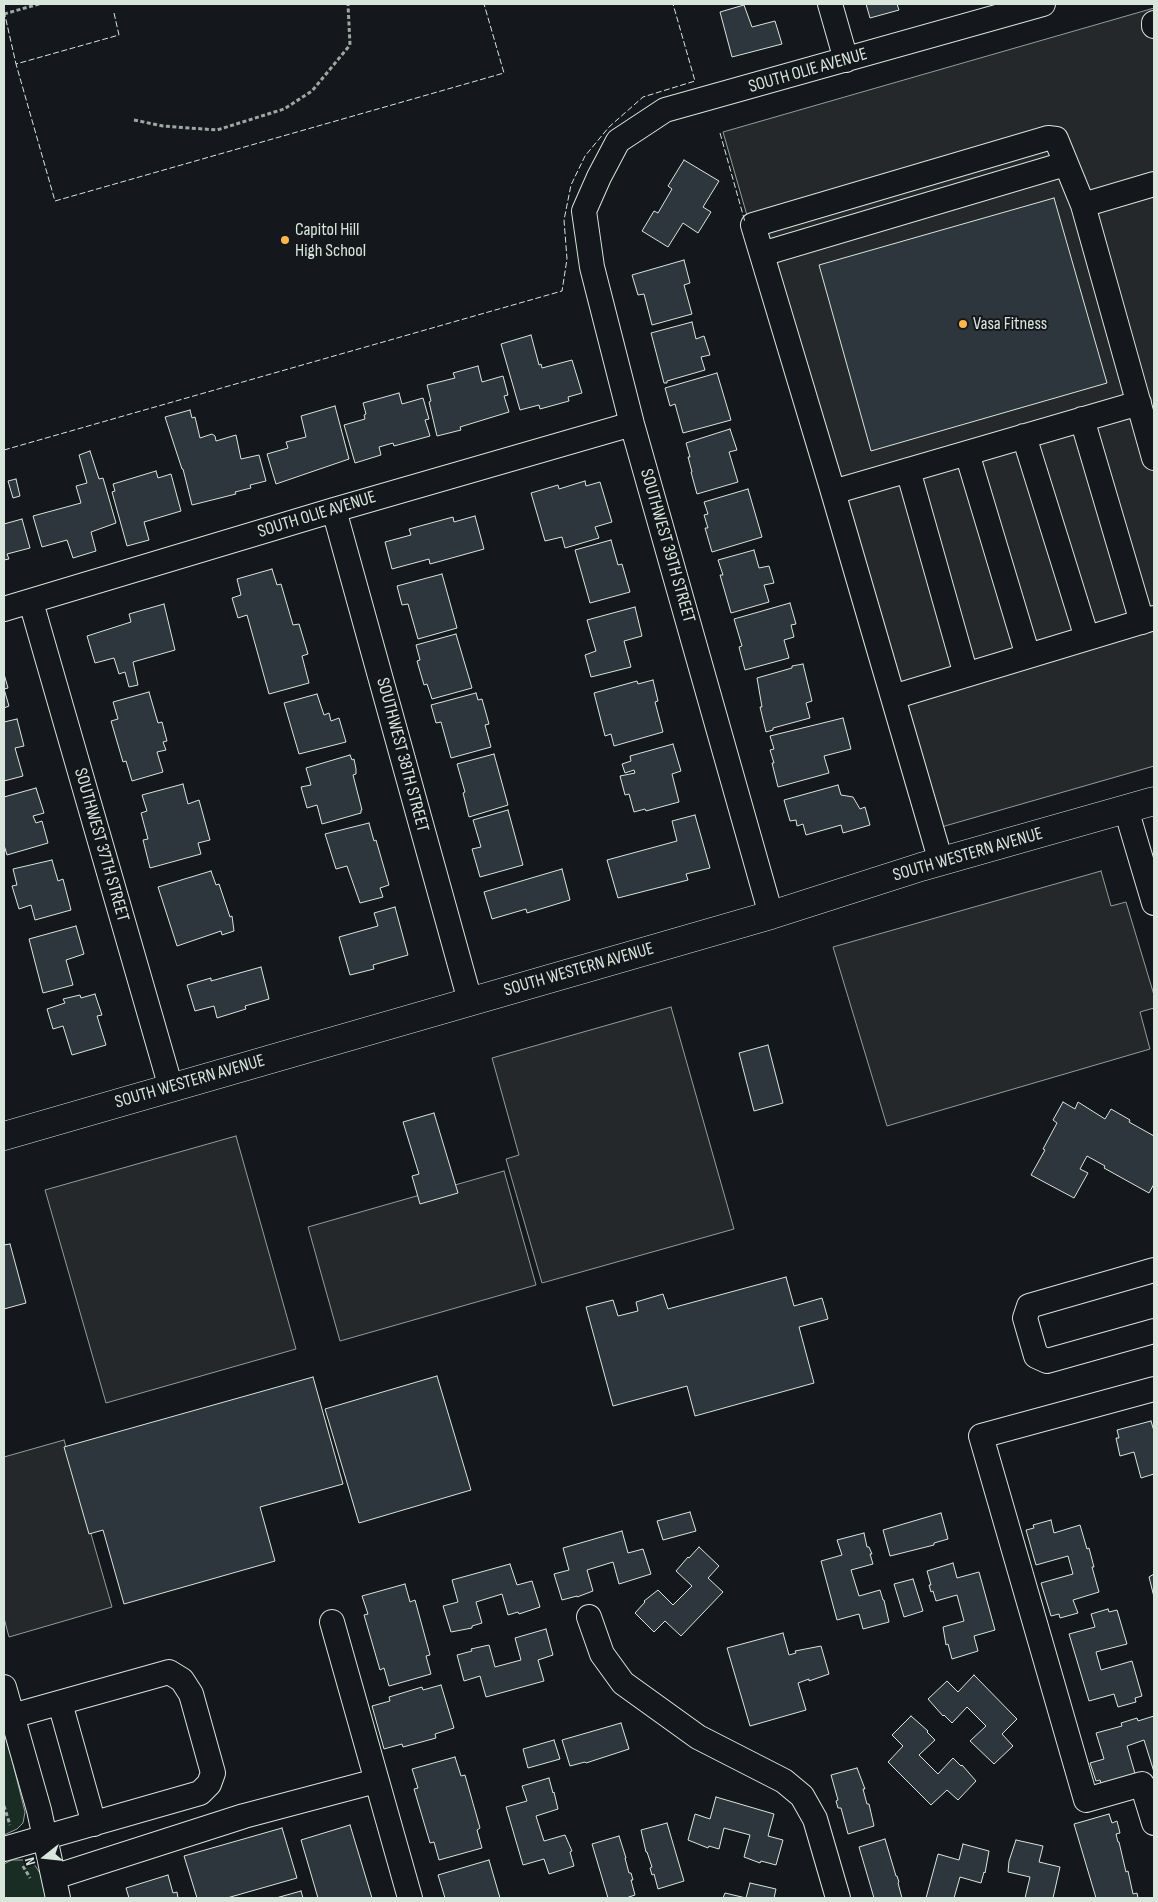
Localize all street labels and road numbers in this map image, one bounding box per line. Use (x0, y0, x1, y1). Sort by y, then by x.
street label: SOUTH OLIE AVENUE (746, 44, 870, 98)
street label: SOUTHWEST 39TH STREET (635, 467, 699, 625)
street label: SOUTH OLIE AVENUE (255, 487, 379, 543)
street label: SOUTHWEST 38TH STREET (371, 675, 433, 835)
street label: SOUTHWEST 37TH STREET (69, 766, 133, 924)
street label: SOUTH WESTERN AVENUE (891, 823, 1045, 887)
street label: SOUTH WESTERN AVENUE (502, 938, 656, 1002)
street label: SOUTH WESTERN AVENUE (113, 1050, 267, 1114)

